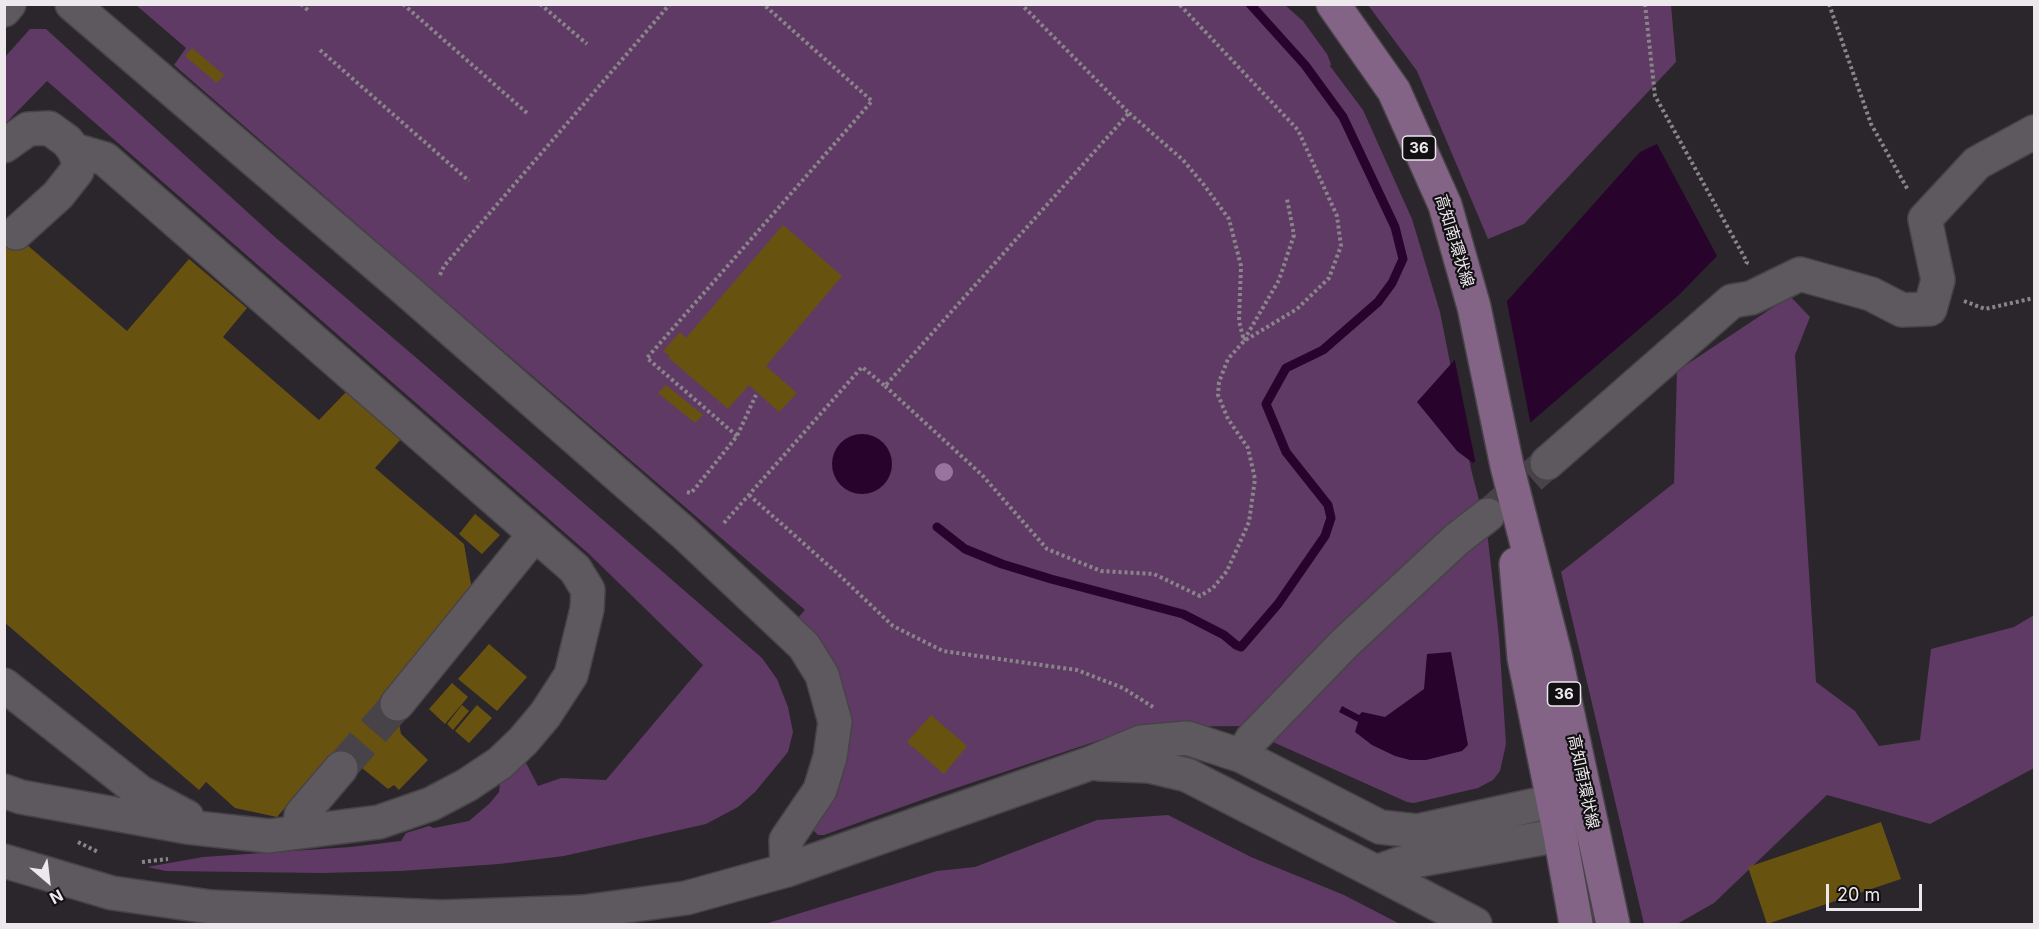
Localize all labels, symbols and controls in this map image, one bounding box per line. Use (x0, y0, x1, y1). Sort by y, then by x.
road number: 36 (1402, 136, 1436, 160)
street label: 高知南環状線 (1431, 192, 1477, 290)
road number: 36 (1548, 682, 1580, 706)
street label: 高知南環状線 (1564, 733, 1602, 831)
north arrow (18, 851, 78, 911)
scale bar (1829, 872, 1925, 910)
text: 20 m (1837, 884, 1880, 905)
text: N (46, 885, 67, 909)

